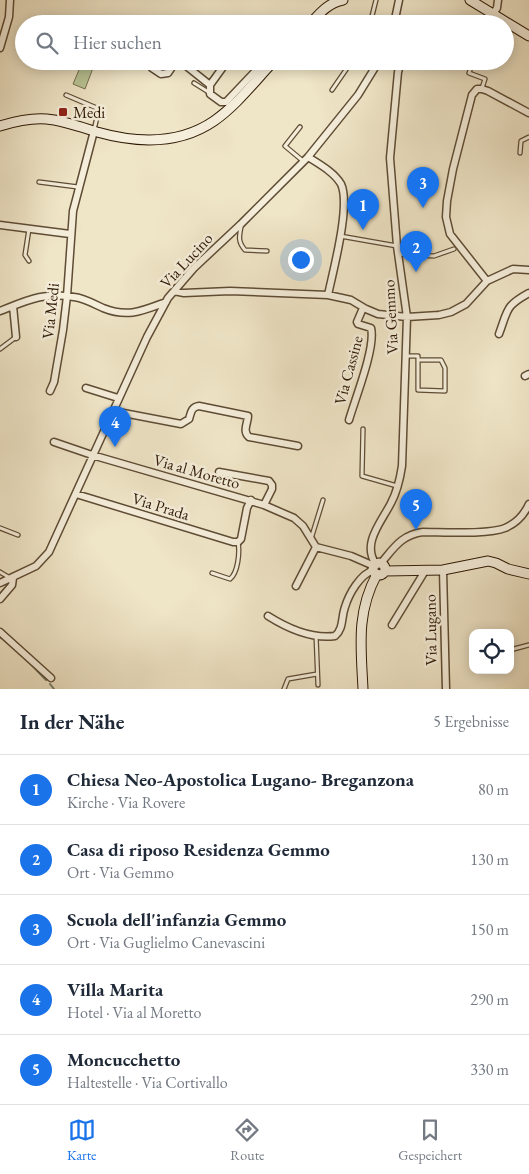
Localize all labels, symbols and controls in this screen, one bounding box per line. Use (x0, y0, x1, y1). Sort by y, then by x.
search box (15, 15, 514, 70)
icon: search (33, 29, 61, 57)
text: Hier suchen (73, 30, 162, 55)
place label: Medi (73, 102, 105, 123)
marker: Medi (57, 106, 69, 118)
pin: 3 (407, 167, 439, 208)
pin: 1 (347, 189, 379, 230)
street label: Via Lucino (155, 228, 217, 293)
pin: 2 (400, 231, 432, 272)
your location (288, 247, 314, 273)
street label: Via Gemmo (378, 279, 403, 355)
street label: Via Medi (37, 282, 64, 340)
street label: Via Cassine (329, 333, 368, 407)
pin: 4 (99, 406, 131, 447)
street label: Via al Moretto (151, 449, 243, 494)
street label: Via Prada (130, 488, 193, 525)
pin: 5 (400, 489, 432, 530)
street label: Via Lugano (419, 594, 442, 666)
map controls (469, 629, 514, 674)
button: locate (469, 629, 514, 674)
text: In der Nähe (20, 708, 125, 735)
text: 5 Ergebnisse (433, 711, 509, 732)
text: Chiesa Neo-Apostolica Lugano- Breganzona (67, 767, 414, 792)
text: 1 (32, 779, 40, 800)
text: 80 m (478, 779, 509, 800)
text: Kirche · Via Rovere (67, 792, 185, 813)
text: Casa di riposo Residenza Gemmo (67, 837, 330, 862)
text: 2 (32, 849, 40, 870)
text: 130 m (470, 849, 509, 870)
text: Ort · Via Gemmo (67, 862, 174, 883)
text: Scuola dell'infanzia Gemmo (67, 907, 286, 932)
text: 3 (32, 919, 40, 940)
text: 150 m (470, 919, 509, 940)
text: Ort · Via Guglielmo Canevascini (67, 932, 265, 953)
text: Villa Marita (67, 977, 163, 1002)
text: 4 (32, 989, 40, 1010)
text: 290 m (470, 989, 509, 1010)
text: Hotel · Via al Moretto (67, 1002, 202, 1023)
text: Moncucchetto (67, 1047, 180, 1072)
text: 5 (32, 1059, 40, 1080)
text: 330 m (470, 1059, 509, 1080)
text: Haltestelle · Via Cortivallo (67, 1072, 228, 1093)
tab: Karte (67, 1116, 97, 1164)
tab: Route (230, 1116, 265, 1164)
tab: Gespeichert (398, 1116, 462, 1164)

